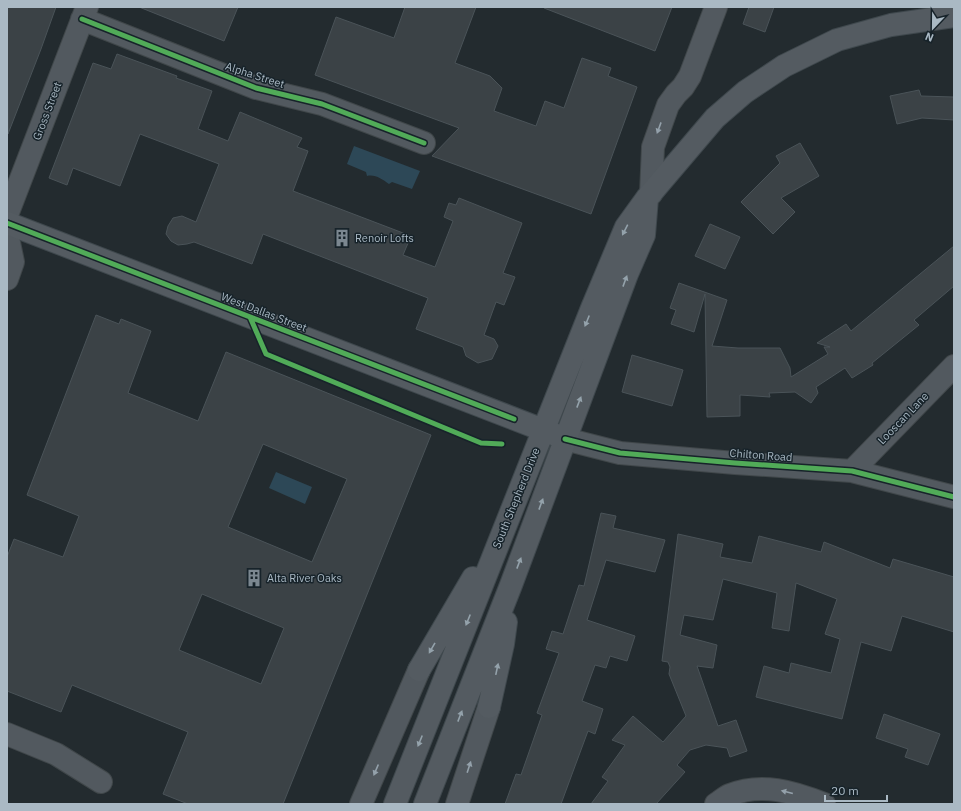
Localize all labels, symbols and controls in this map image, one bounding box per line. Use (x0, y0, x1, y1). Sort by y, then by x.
north arrow (913, 8, 953, 48)
text: N (923, 29, 936, 45)
street label: Alpha Street (224, 59, 286, 91)
street label: Gross Street (29, 80, 65, 142)
one-way arrow (656, 123, 662, 135)
one-way arrow (622, 224, 628, 236)
building icon: Renoir Lofts (332, 228, 352, 248)
place label: Renoir Lofts (355, 231, 414, 245)
one-way arrow (623, 274, 629, 286)
street label: West Dallas Street (219, 289, 309, 335)
one-way arrow (583, 316, 589, 328)
street label: Looscan Lane (875, 389, 931, 447)
one-way arrow (577, 396, 583, 408)
street label: South Shepherd Drive (489, 446, 543, 550)
street label: Chilton Road (729, 446, 793, 464)
one-way arrow (538, 498, 544, 510)
one-way arrow (517, 557, 523, 569)
building icon: Alta River Oaks (244, 568, 264, 588)
place label: Alta River Oaks (267, 571, 342, 585)
one-way arrow (465, 614, 471, 626)
one-way arrow (428, 643, 435, 654)
one-way arrow (495, 663, 501, 675)
one-way arrow (457, 709, 463, 721)
one-way arrow (417, 735, 423, 747)
one-way arrow (466, 761, 472, 773)
one-way arrow (372, 764, 379, 776)
scale bar (825, 777, 887, 803)
text: 20 m (831, 783, 859, 798)
one-way arrow (781, 789, 793, 795)

